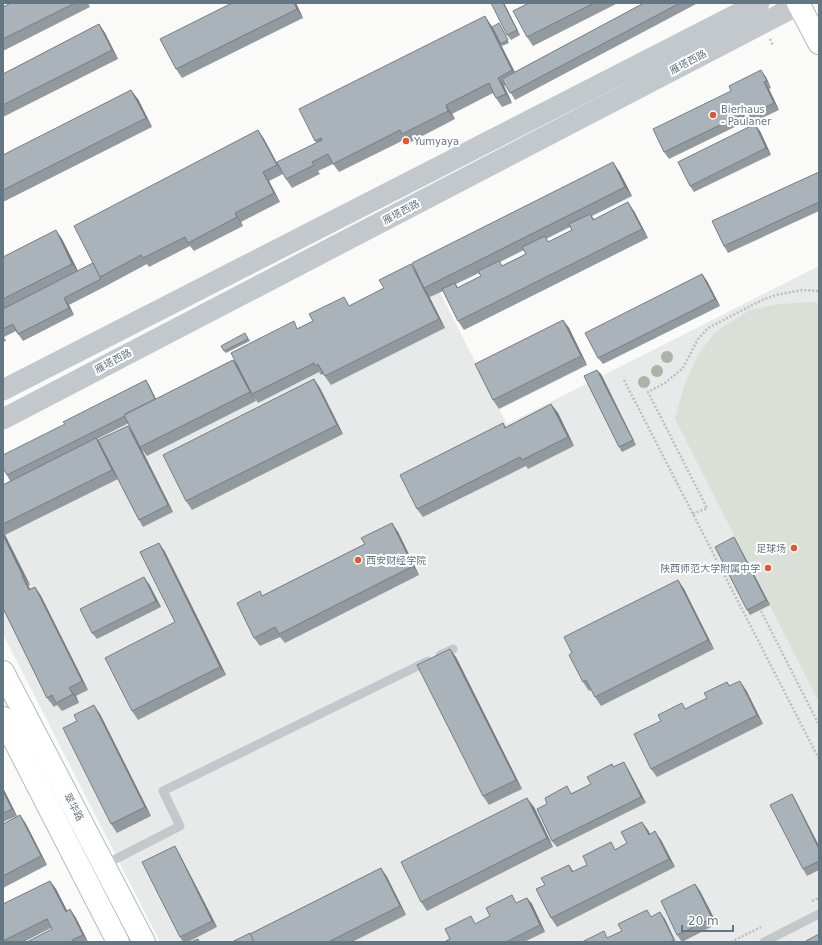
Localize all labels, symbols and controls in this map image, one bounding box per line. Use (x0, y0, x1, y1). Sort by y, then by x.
street label: 雁塔西路 (668, 48, 708, 76)
place label: Bierhaus - Paulaner (721, 104, 772, 127)
marker: Bierhaus - Paulaner (708, 110, 718, 120)
marker: Yumyaya (401, 136, 411, 146)
place label: Yumyaya (413, 136, 459, 147)
street label: 雁塔西路 (381, 198, 421, 226)
street label: 雁塔西路 (93, 347, 133, 375)
place label: 足球场 (756, 543, 786, 554)
marker: 足球场 (789, 543, 799, 553)
marker: 西安财经学院 (353, 555, 363, 565)
place label: 西安财经学院 (366, 555, 426, 566)
place label: 陕西师范大学附属中学 (660, 563, 760, 574)
marker: 陕西师范大学附属中学 (763, 563, 773, 573)
street label: 翠华路 (62, 791, 86, 823)
scale bar (682, 907, 733, 933)
text: 20 m (688, 914, 719, 928)

